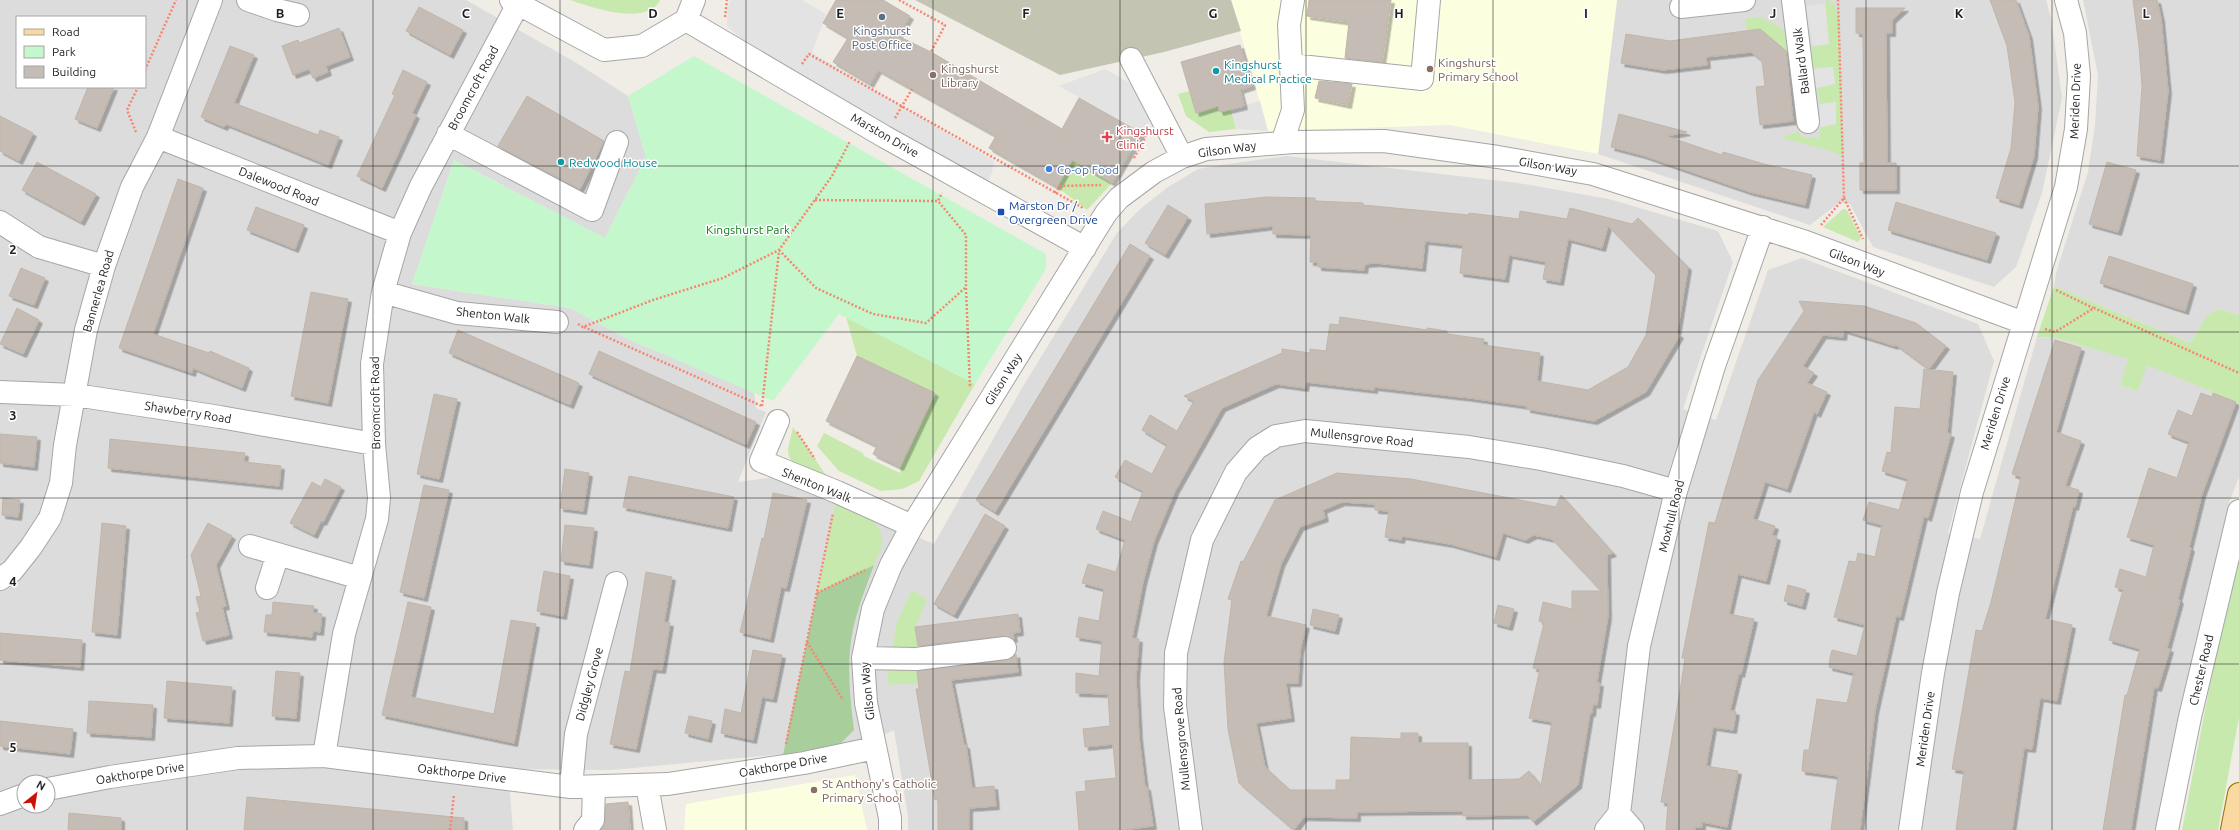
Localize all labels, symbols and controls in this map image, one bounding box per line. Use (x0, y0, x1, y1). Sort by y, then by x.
text: B (276, 6, 285, 20)
text: C (462, 6, 471, 20)
text: D (648, 6, 658, 20)
text: E (836, 6, 844, 20)
text: F (1022, 6, 1030, 20)
text: G (1209, 6, 1218, 20)
text: H (1394, 6, 1404, 20)
text: I (1584, 6, 1588, 20)
text: J (1770, 6, 1776, 20)
text: K (1955, 6, 1964, 20)
text: L (2142, 6, 2150, 20)
marker: Kingshurst Post Office (877, 12, 887, 22)
legend (16, 16, 146, 88)
place label: Kingshurst Post Office (852, 24, 912, 51)
text: Road (52, 25, 80, 38)
street label: Ballard Walk (1790, 27, 1812, 95)
street label: Broomcroft Road (445, 44, 501, 132)
text: Park (52, 45, 76, 58)
place label: Kingshurst Primary School (1438, 56, 1518, 83)
place label: Kingshurst Medical Practice (1224, 58, 1312, 85)
place label: Kingshurst Library (941, 62, 999, 89)
street label: Meriden Drive (2067, 63, 2083, 139)
marker: Kingshurst Primary School (1425, 64, 1435, 74)
text: Building (52, 65, 96, 78)
marker: Kingshurst Medical Practice (1211, 66, 1221, 76)
marker: Kingshurst Library (928, 70, 938, 80)
street label: Marston Drive (849, 110, 921, 160)
place label: Kingshurst Clinic (1116, 124, 1174, 151)
marker: Kingshurst Clinic (1101, 131, 1113, 143)
street label: Gilson Way (1197, 138, 1257, 160)
street label: Gilson Way (1518, 155, 1578, 178)
place label: Redwood House (569, 156, 657, 169)
marker: Redwood House (556, 157, 566, 167)
place label: Co-op Food (1057, 163, 1119, 176)
street label: Dalewood Road (237, 164, 321, 208)
marker: Co-op Food (1044, 164, 1054, 174)
place label: Marston Dr / Overgreen Drive (1009, 199, 1098, 226)
marker: Marston Dr / Overgreen Drive (996, 207, 1006, 217)
park label: Kingshurst Park (706, 223, 790, 236)
text: 2 (9, 242, 17, 256)
street label: Gilson Way (1827, 245, 1887, 279)
street label: Bannerlea Road (80, 248, 116, 334)
street label: Shenton Walk (455, 305, 531, 325)
street label: Gilson Way (982, 351, 1024, 407)
street label: Broomcroft Road (368, 356, 382, 450)
street label: Meriden Drive (1978, 375, 2012, 451)
street label: Shawberry Road (144, 399, 232, 425)
text: 3 (9, 408, 17, 422)
street label: Mullensgrove Road (1310, 425, 1414, 449)
street label: Shenton Walk (780, 465, 854, 505)
street label: Moxhull Road (1656, 479, 1686, 553)
text: 4 (9, 574, 17, 588)
street label: Chester Road (2187, 633, 2215, 707)
street label: Didgley Grove (573, 646, 605, 722)
street label: Gilson Way (857, 661, 877, 721)
street label: Mullensgrove Road (1170, 687, 1192, 791)
street label: Meriden Drive (1913, 690, 1937, 768)
text: 5 (9, 740, 17, 754)
street label: Oakthorpe Drive (738, 751, 828, 779)
street label: Oakthorpe Drive (95, 760, 185, 786)
street label: Oakthorpe Drive (417, 761, 507, 785)
north arrow (16, 774, 56, 814)
place label: St Anthony's Catholic Primary School (822, 777, 937, 804)
text: N (34, 778, 48, 793)
marker: St Anthony's Catholic Primary School (809, 785, 819, 795)

